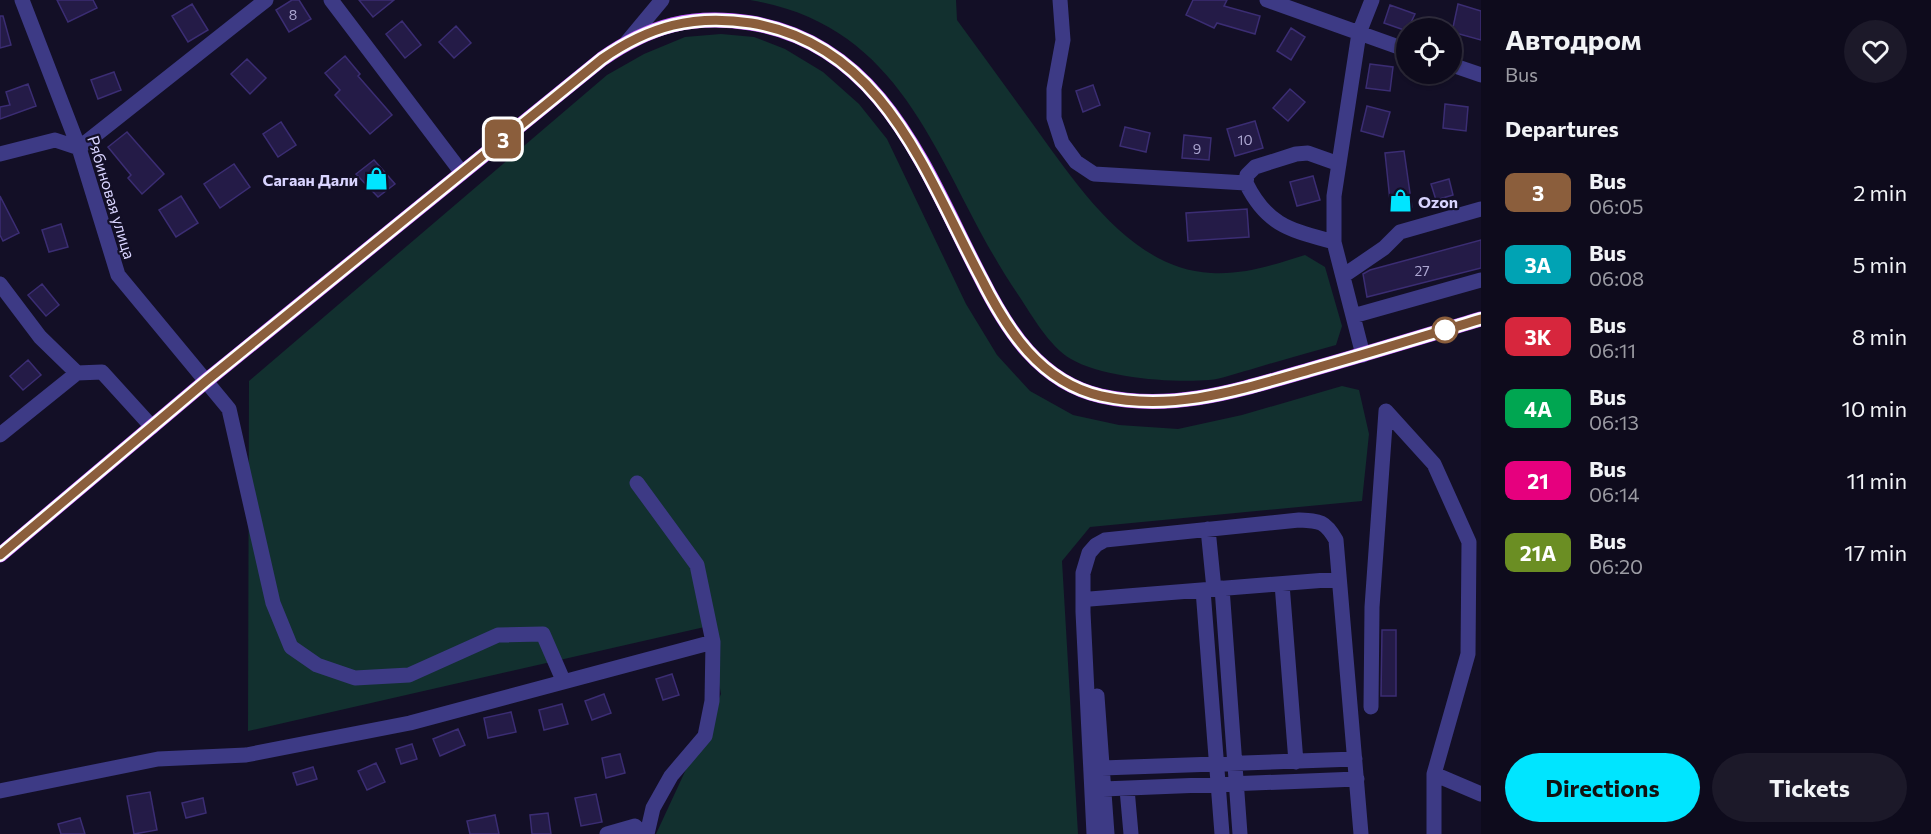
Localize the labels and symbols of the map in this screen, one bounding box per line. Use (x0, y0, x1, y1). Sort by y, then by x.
house number: 8 (289, 6, 297, 23)
line badge: 3 (484, 120, 522, 158)
house number: 10 (1237, 131, 1253, 148)
street label: Рябиновая улица (84, 133, 140, 261)
house number: 9 (1193, 140, 1201, 157)
shop icon: Сагаан Дали (363, 166, 389, 192)
place label: Сагаан Дали (263, 170, 358, 189)
shop icon: Ozon (1387, 188, 1413, 214)
place label: Ozon (1418, 192, 1458, 211)
house number: 27 (1414, 262, 1430, 279)
unlabelled marker (1432, 317, 1458, 343)

